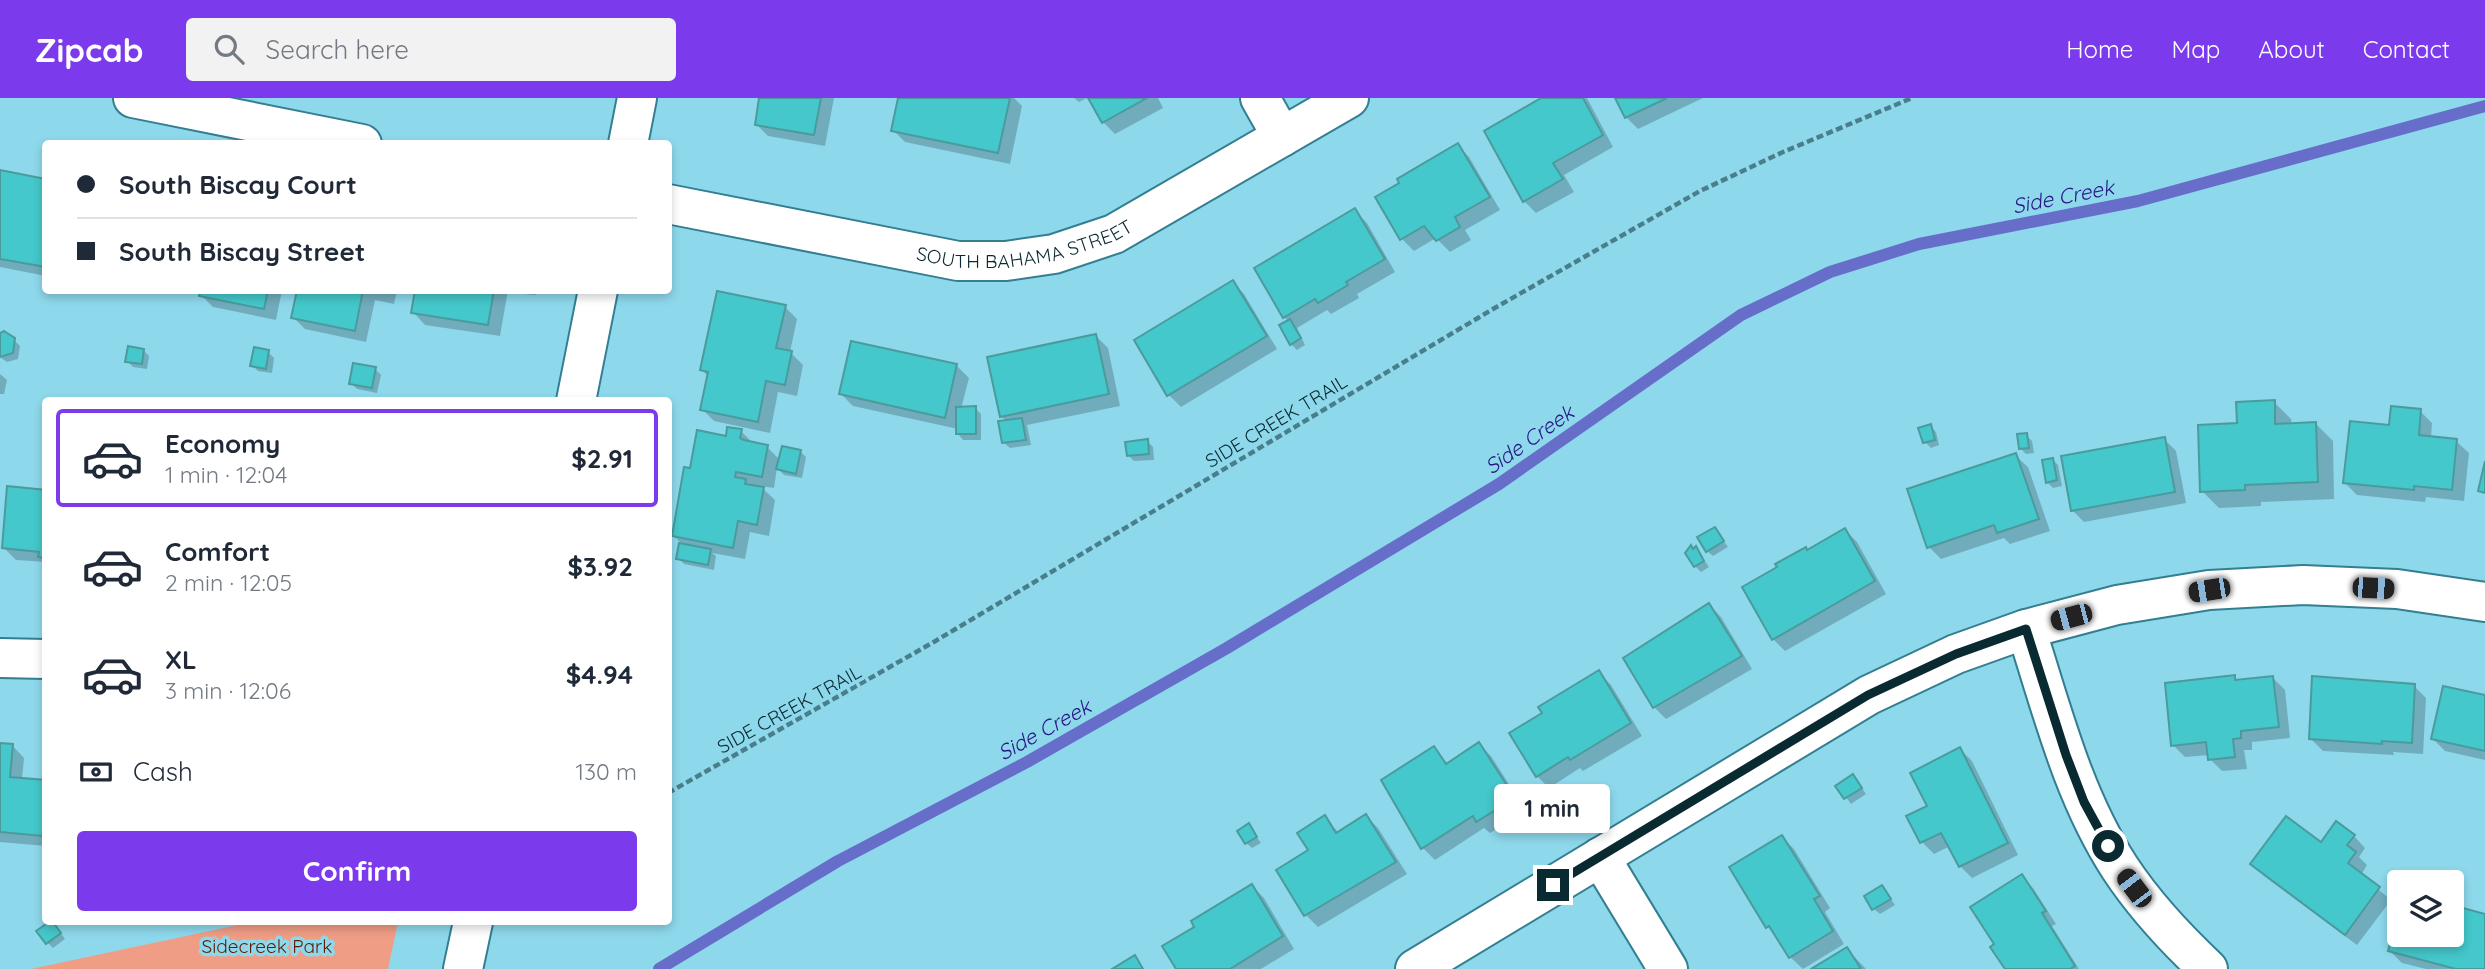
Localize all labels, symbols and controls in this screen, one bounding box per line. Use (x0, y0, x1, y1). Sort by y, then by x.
search box (186, 18, 676, 81)
text: Zipcab (35, 29, 144, 70)
icon: search (210, 30, 248, 68)
text: Search here (266, 33, 409, 66)
text: Home (2066, 34, 2133, 64)
text: Map (2171, 34, 2220, 64)
text: About (2258, 34, 2325, 64)
text: Contact (2363, 34, 2450, 64)
text: South Biscay Court (119, 168, 357, 201)
water label: Side Creek (2010, 173, 2118, 219)
street label: SOUTH BAHAMA STREET (914, 214, 1137, 273)
text: South Biscay Street (119, 235, 365, 268)
street label: SIDE CREEK TRAIL (1201, 369, 1351, 473)
water label: Side Creek (1479, 398, 1580, 479)
icon: car (81, 427, 144, 490)
text: Economy (165, 427, 280, 460)
text: $2.91 (571, 442, 633, 475)
text: 1 min · 12:04 (165, 460, 287, 489)
icon: car (81, 535, 144, 598)
text: Comfort (165, 535, 270, 568)
text: $3.92 (567, 550, 633, 583)
text: 2 min · 12:05 (165, 568, 292, 597)
car (2187, 576, 2232, 604)
car (2352, 576, 2395, 600)
car (2048, 601, 2095, 633)
icon: car (81, 643, 144, 706)
text: XL (165, 643, 197, 676)
text: $4.94 (566, 658, 633, 691)
street label: SIDE CREEK TRAIL (713, 659, 865, 759)
text: 3 min · 12:06 (165, 676, 291, 705)
water label: Side Creek (993, 692, 1097, 765)
icon: cash (77, 753, 115, 791)
text: Cash (133, 755, 193, 788)
text: 130 m (575, 757, 637, 786)
callout: 1 min (1495, 784, 1611, 832)
text: 1 min (1524, 794, 1580, 823)
route start (2092, 830, 2124, 862)
button: Confirm (77, 831, 637, 911)
car (2113, 865, 2156, 911)
route end (1537, 869, 1569, 901)
map controls (2387, 870, 2464, 947)
button: layers (2387, 870, 2464, 947)
park label: Sidecreek Park (202, 934, 332, 958)

